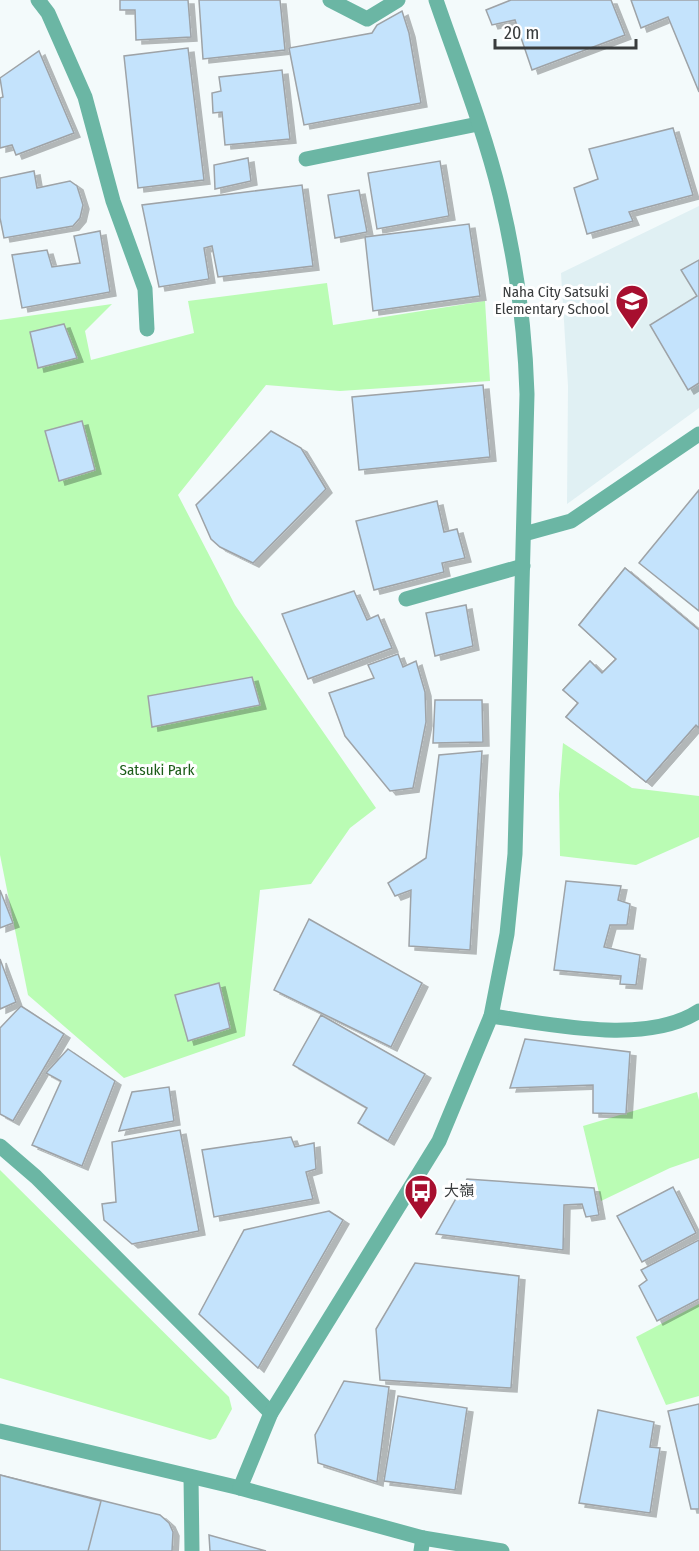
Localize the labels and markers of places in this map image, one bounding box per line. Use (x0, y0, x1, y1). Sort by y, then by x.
place label: Naha City Satsuki Elementary School (495, 283, 609, 318)
school or university icon: Naha City Satsuki Elementary School (614, 283, 650, 330)
bus stop icon: 大嶺 (403, 1173, 439, 1220)
place label: 大嶺 (444, 1182, 474, 1200)

